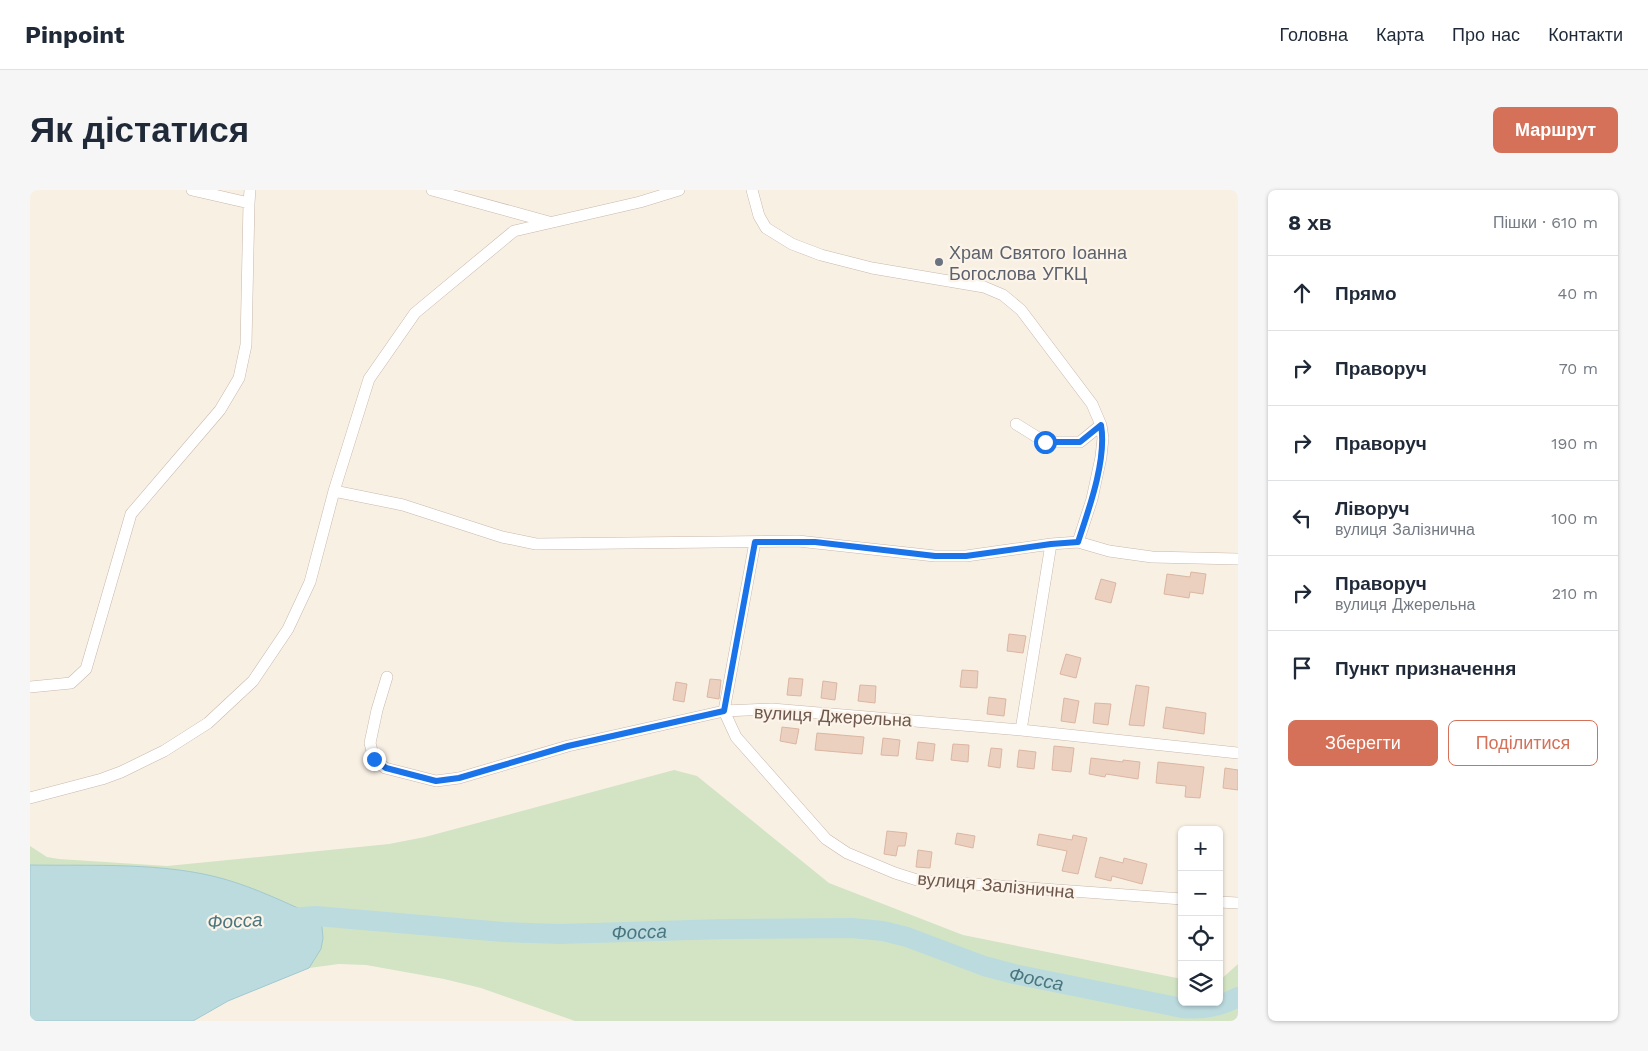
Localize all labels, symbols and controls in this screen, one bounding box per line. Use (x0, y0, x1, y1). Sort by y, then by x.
text: Pinpoint (25, 21, 125, 49)
text: Головна (1280, 24, 1348, 45)
text: Карта (1376, 24, 1424, 45)
text: Про нас (1452, 24, 1520, 45)
text: Контакти (1548, 24, 1623, 45)
button: Маршрут (1493, 107, 1618, 153)
text: Як дістатися (30, 109, 249, 151)
text: 8 хв (1288, 210, 1332, 235)
text: Пішки · 610 m (1493, 213, 1598, 232)
place label: Храм Святого Іоанна Богослова УГКЦ (949, 242, 1128, 284)
marker: Храм Святого Іоанна Богослова УГКЦ (933, 256, 945, 268)
icon: ahead (1288, 279, 1316, 307)
text: Прямо (1335, 282, 1397, 305)
text: 40 m (1558, 284, 1598, 303)
icon: right (1288, 354, 1316, 382)
text: Праворуч (1335, 357, 1427, 380)
text: 70 m (1559, 359, 1598, 378)
icon: right (1288, 429, 1316, 457)
route start (1034, 431, 1057, 454)
text: Праворуч (1335, 432, 1427, 455)
text: 190 m (1551, 434, 1598, 453)
text: Ліворуч (1335, 497, 1410, 520)
icon: left (1288, 504, 1316, 532)
text: 100 m (1551, 509, 1598, 528)
text: вулиця Залізнична (1335, 520, 1475, 539)
text: Праворуч (1335, 572, 1427, 595)
icon: right (1288, 579, 1316, 607)
text: 210 m (1552, 584, 1598, 603)
text: вулиця Джерельна (1335, 595, 1475, 614)
icon: arrive (1288, 654, 1316, 682)
text: Пункт призначення (1335, 657, 1516, 680)
street label: вулиця Джерельна (754, 701, 913, 731)
button: Зберегти (1288, 720, 1438, 766)
button: Поділитися (1448, 720, 1598, 766)
route end (363, 748, 386, 771)
map controls (1178, 826, 1223, 1006)
button: + (1178, 826, 1223, 871)
street label: вулиця Залізнична (917, 868, 1076, 902)
button: − (1178, 871, 1223, 916)
water label: Фосса (207, 908, 263, 934)
button: locate (1178, 916, 1223, 961)
water label: Фосса (611, 919, 667, 944)
button: layers (1178, 961, 1223, 1006)
water label: Фосса (1007, 962, 1066, 995)

